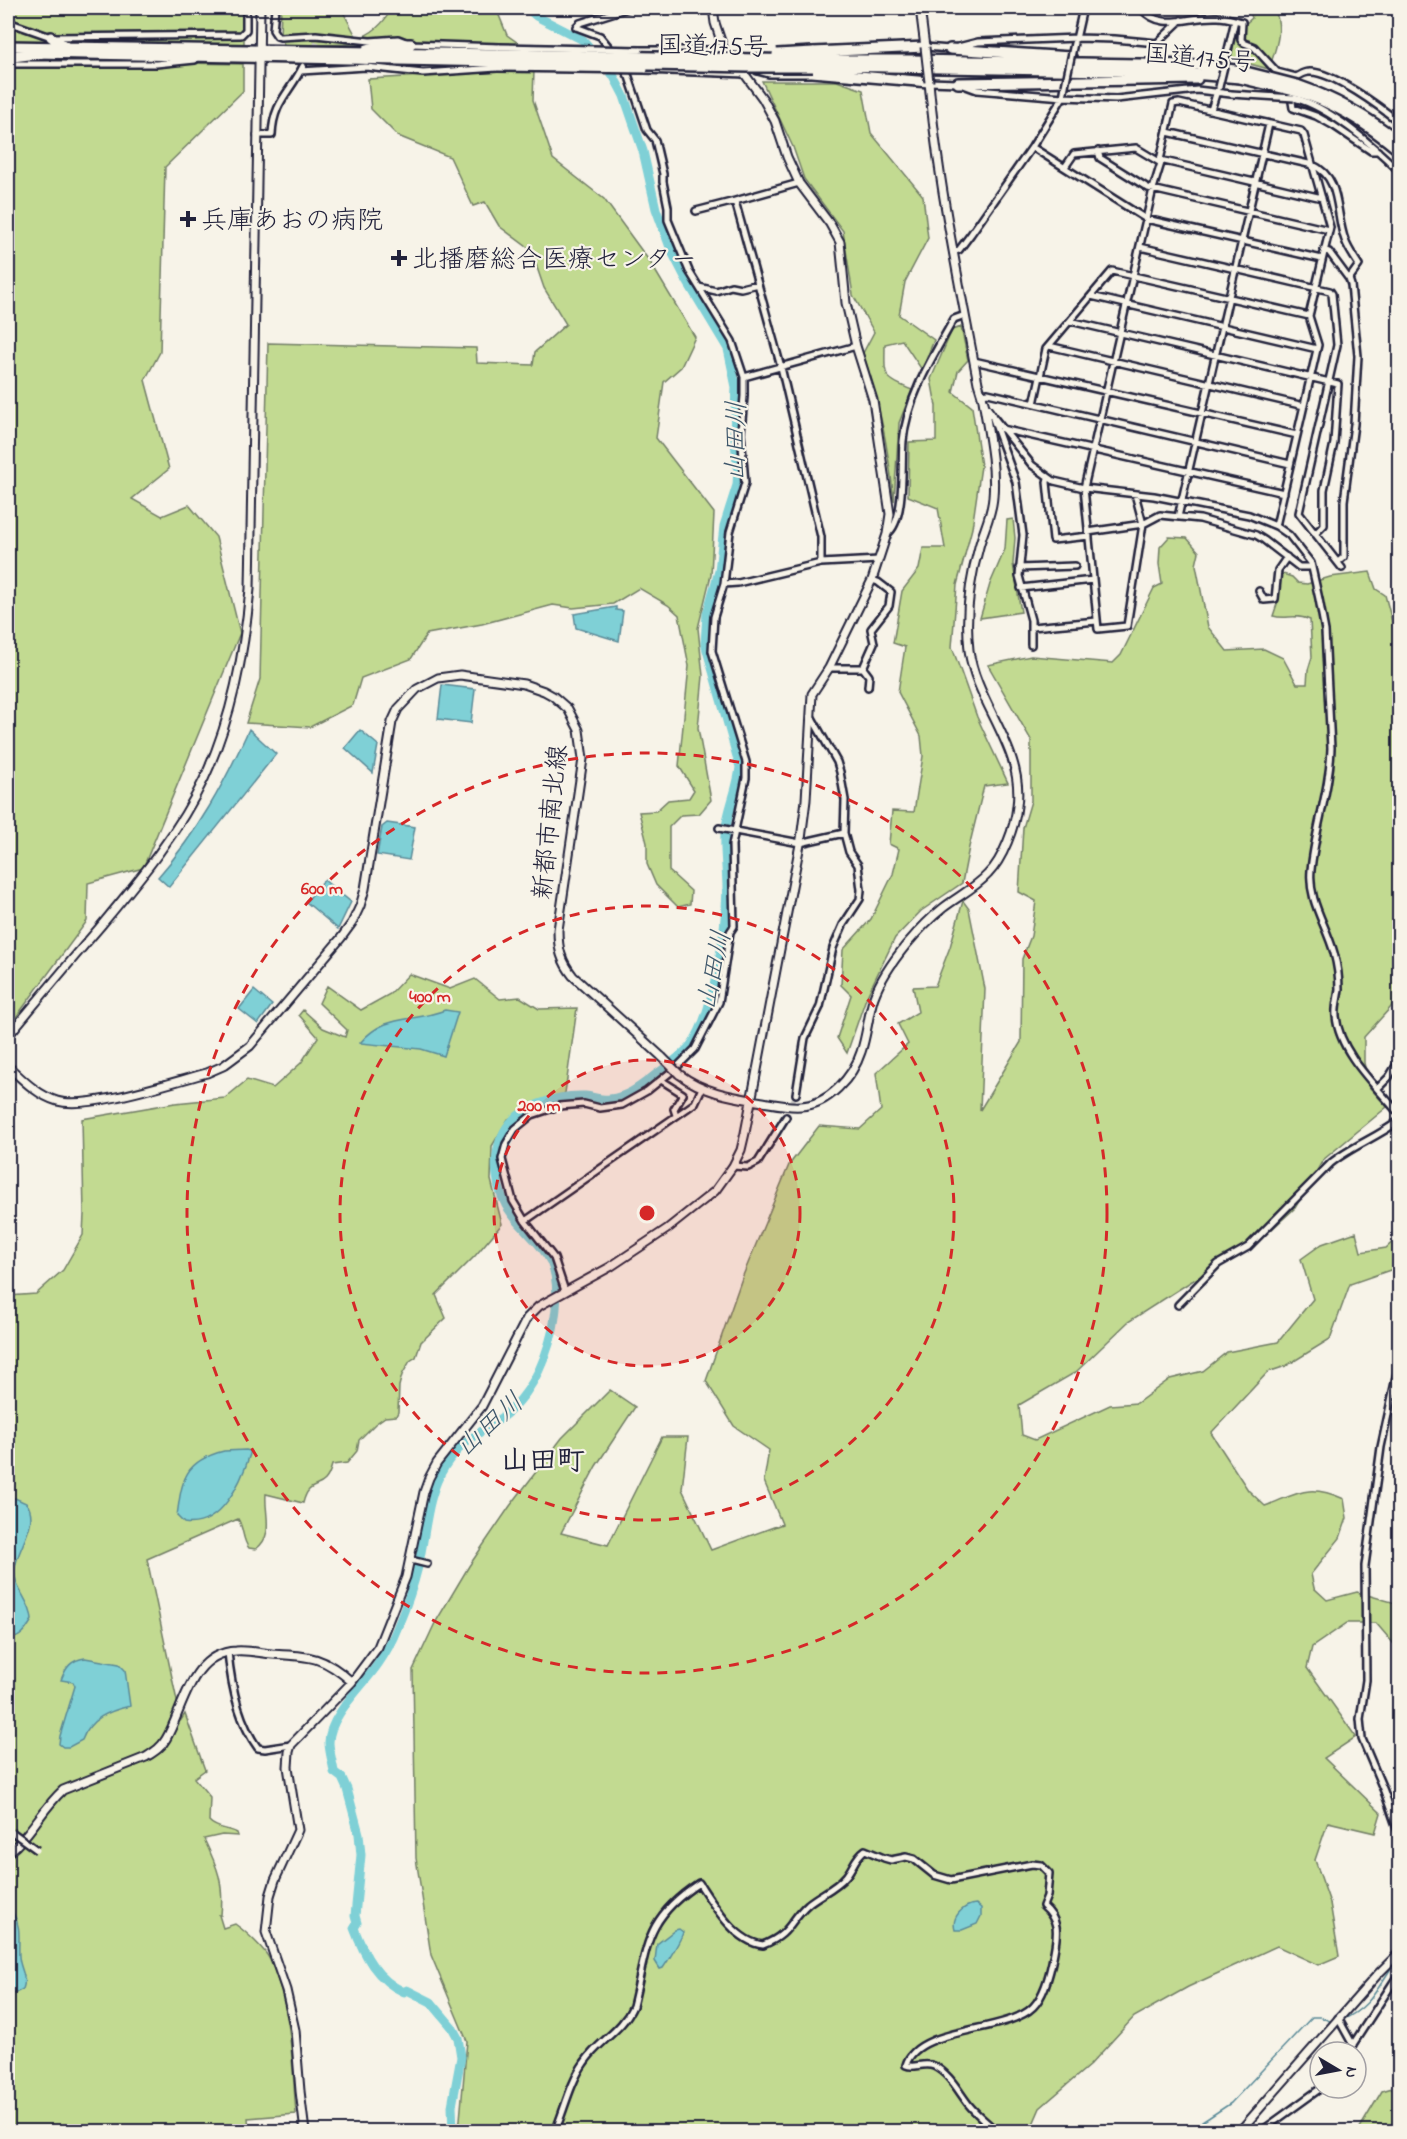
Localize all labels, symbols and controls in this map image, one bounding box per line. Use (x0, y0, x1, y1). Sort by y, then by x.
street label: 国道175号 (657, 28, 769, 68)
street label: 国道175号 (1142, 36, 1257, 84)
place label: 兵庫あおの病院 (201, 203, 383, 241)
marker: 兵庫あおの病院 (179, 210, 197, 228)
place label: 北播磨総合医療センター (412, 242, 697, 280)
marker: 北播磨総合医療センター (390, 249, 408, 267)
water label: 山田川 (717, 400, 758, 482)
street label: 新都市南北線 (525, 743, 579, 902)
text: 600 m (301, 877, 343, 903)
water label: 山田川 (688, 927, 743, 1014)
text: 400 m (409, 985, 451, 1011)
text: 200 m (517, 1094, 561, 1120)
centre of rings (637, 1203, 657, 1223)
water label: 山田川 (448, 1384, 534, 1467)
district label: 山田町 (501, 1442, 585, 1483)
north arrow (1308, 2040, 1368, 2100)
text: N (1338, 2065, 1364, 2080)

